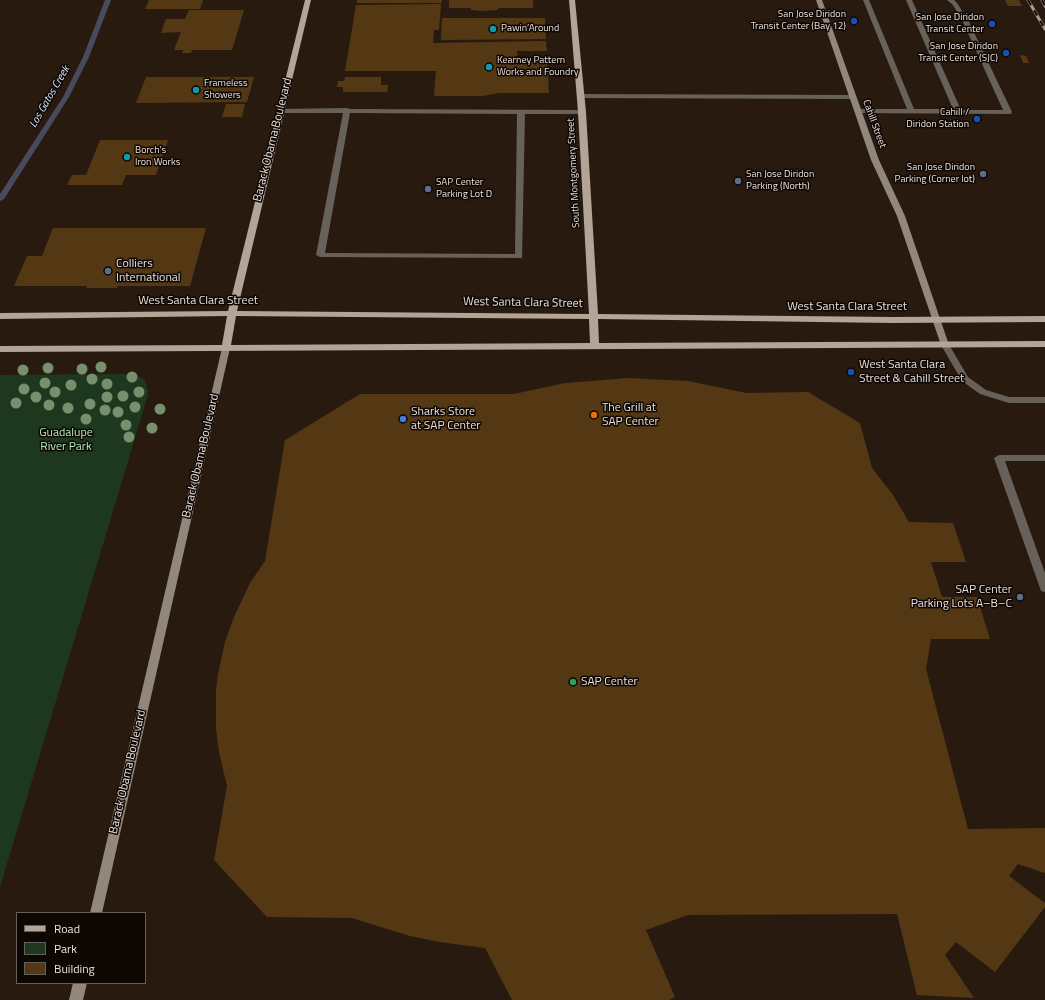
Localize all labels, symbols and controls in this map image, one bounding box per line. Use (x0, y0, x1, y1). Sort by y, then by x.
place label: San Jose Diridon Transit Center (Bay 12) (751, 9, 846, 32)
place label: San Jose Diridon Transit Center (916, 12, 984, 36)
marker: San Jose Diridon Transit Center (Bay 12) (849, 16, 859, 26)
marker: San Jose Diridon Transit Center (987, 19, 997, 29)
place label: Pawin’Around (501, 23, 559, 35)
marker: Pawin’Around (488, 24, 498, 34)
place label: San Jose Diridon Transit Center (SJC) (918, 41, 998, 64)
marker: San Jose Diridon Transit Center (SJC) (1001, 48, 1011, 58)
place label: Kearney Pattern Works and Foundry (497, 55, 579, 78)
marker: Kearney Pattern Works and Foundry (484, 62, 494, 72)
water label: Los Gatos Creek (27, 64, 73, 130)
street label: Barack Obama Boulevard (251, 77, 295, 203)
place label: Frameless Showers (204, 78, 248, 102)
marker: Frameless Showers (191, 85, 201, 95)
street label: Cahill Street (860, 98, 888, 150)
place label: Cahill / Diridon Station (906, 107, 969, 130)
marker: Cahill / Diridon Station (972, 114, 982, 124)
street label: South Montgomery Street (565, 118, 583, 228)
place label: Borch’s Iron Works (135, 145, 181, 168)
marker: Borch’s Iron Works (122, 152, 132, 162)
place label: San Jose Diridon Parking (Corner lot) (895, 162, 975, 186)
place label: San Jose Diridon Parking (North) (746, 169, 814, 192)
marker: San Jose Diridon Parking (Corner lot) (978, 169, 988, 179)
marker: San Jose Diridon Parking (North) (733, 176, 743, 186)
place label: SAP Center Parking Lot D (436, 177, 492, 200)
marker: SAP Center Parking Lot D (423, 184, 433, 194)
place label: Colliers International (116, 257, 181, 285)
marker: Colliers International (103, 266, 113, 276)
street label: West Santa Clara Street (138, 294, 258, 308)
street label: West Santa Clara Street (463, 295, 583, 311)
street label: West Santa Clara Street (787, 300, 907, 314)
place label: West Santa Clara Street & Cahill Street (859, 358, 964, 386)
marker: West Santa Clara Street & Cahill Street (846, 367, 856, 377)
street label: Barack Obama Boulevard (180, 393, 222, 519)
place label: The Grill at SAP Center (602, 401, 659, 429)
place label: Sharks Store at SAP Center (411, 405, 480, 433)
marker: The Grill at SAP Center (589, 410, 599, 420)
marker: Sharks Store at SAP Center (398, 414, 408, 424)
park label: Guadalupe River Park (39, 426, 93, 454)
place label: SAP Center Parking Lots A–B–C (911, 583, 1012, 611)
marker: SAP Center Parking Lots A–B–C (1015, 592, 1025, 602)
place label: SAP Center (581, 675, 638, 689)
marker: SAP Center (568, 677, 578, 687)
street label: Barack Obama Boulevard (107, 709, 149, 835)
legend (16, 912, 146, 984)
text: Road (54, 919, 80, 938)
text: Park (54, 939, 77, 958)
text: Building (54, 959, 95, 978)

